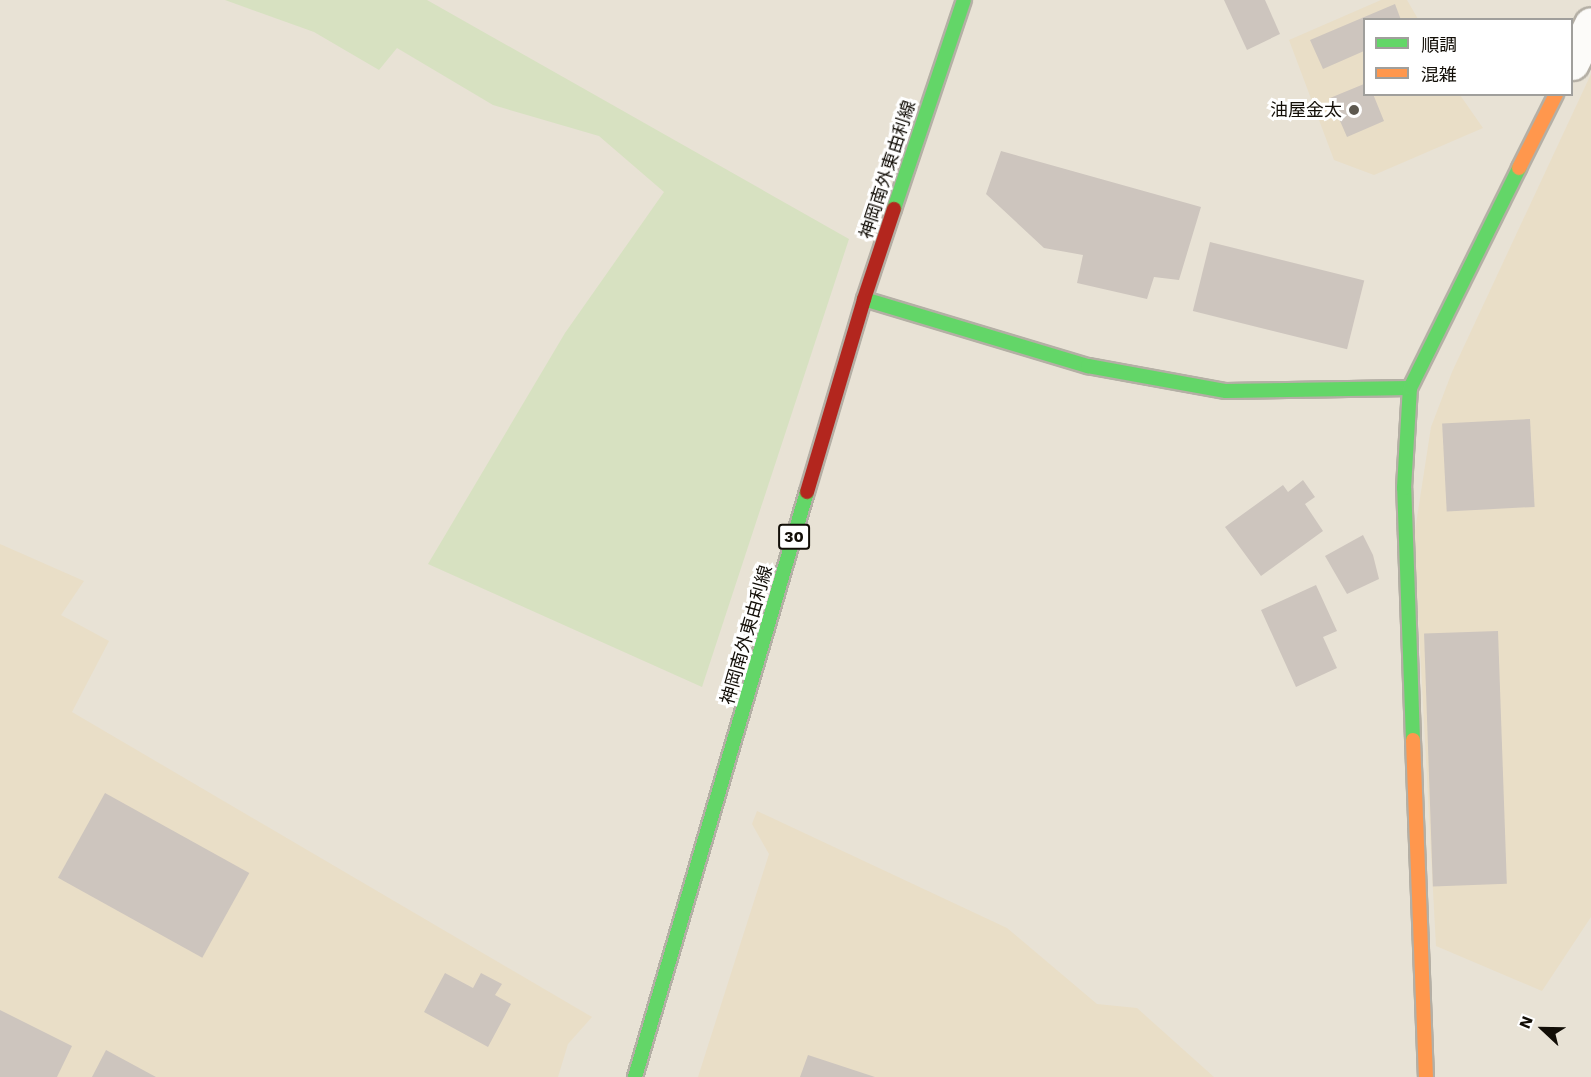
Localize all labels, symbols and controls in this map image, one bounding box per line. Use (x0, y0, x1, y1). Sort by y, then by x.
legend (1363, 18, 1573, 96)
text: 順調 (1421, 34, 1457, 55)
text: 混雑 (1421, 64, 1457, 85)
street label: 神岡南外東由利線 (855, 98, 921, 242)
place label: 油屋金太 (1270, 99, 1342, 121)
marker: 油屋金太 (1347, 103, 1361, 117)
road number: 30 (778, 524, 810, 550)
street label: 神岡南外東由利線 (717, 563, 777, 707)
north arrow (1513, 999, 1573, 1059)
text: N (1515, 1013, 1537, 1031)

